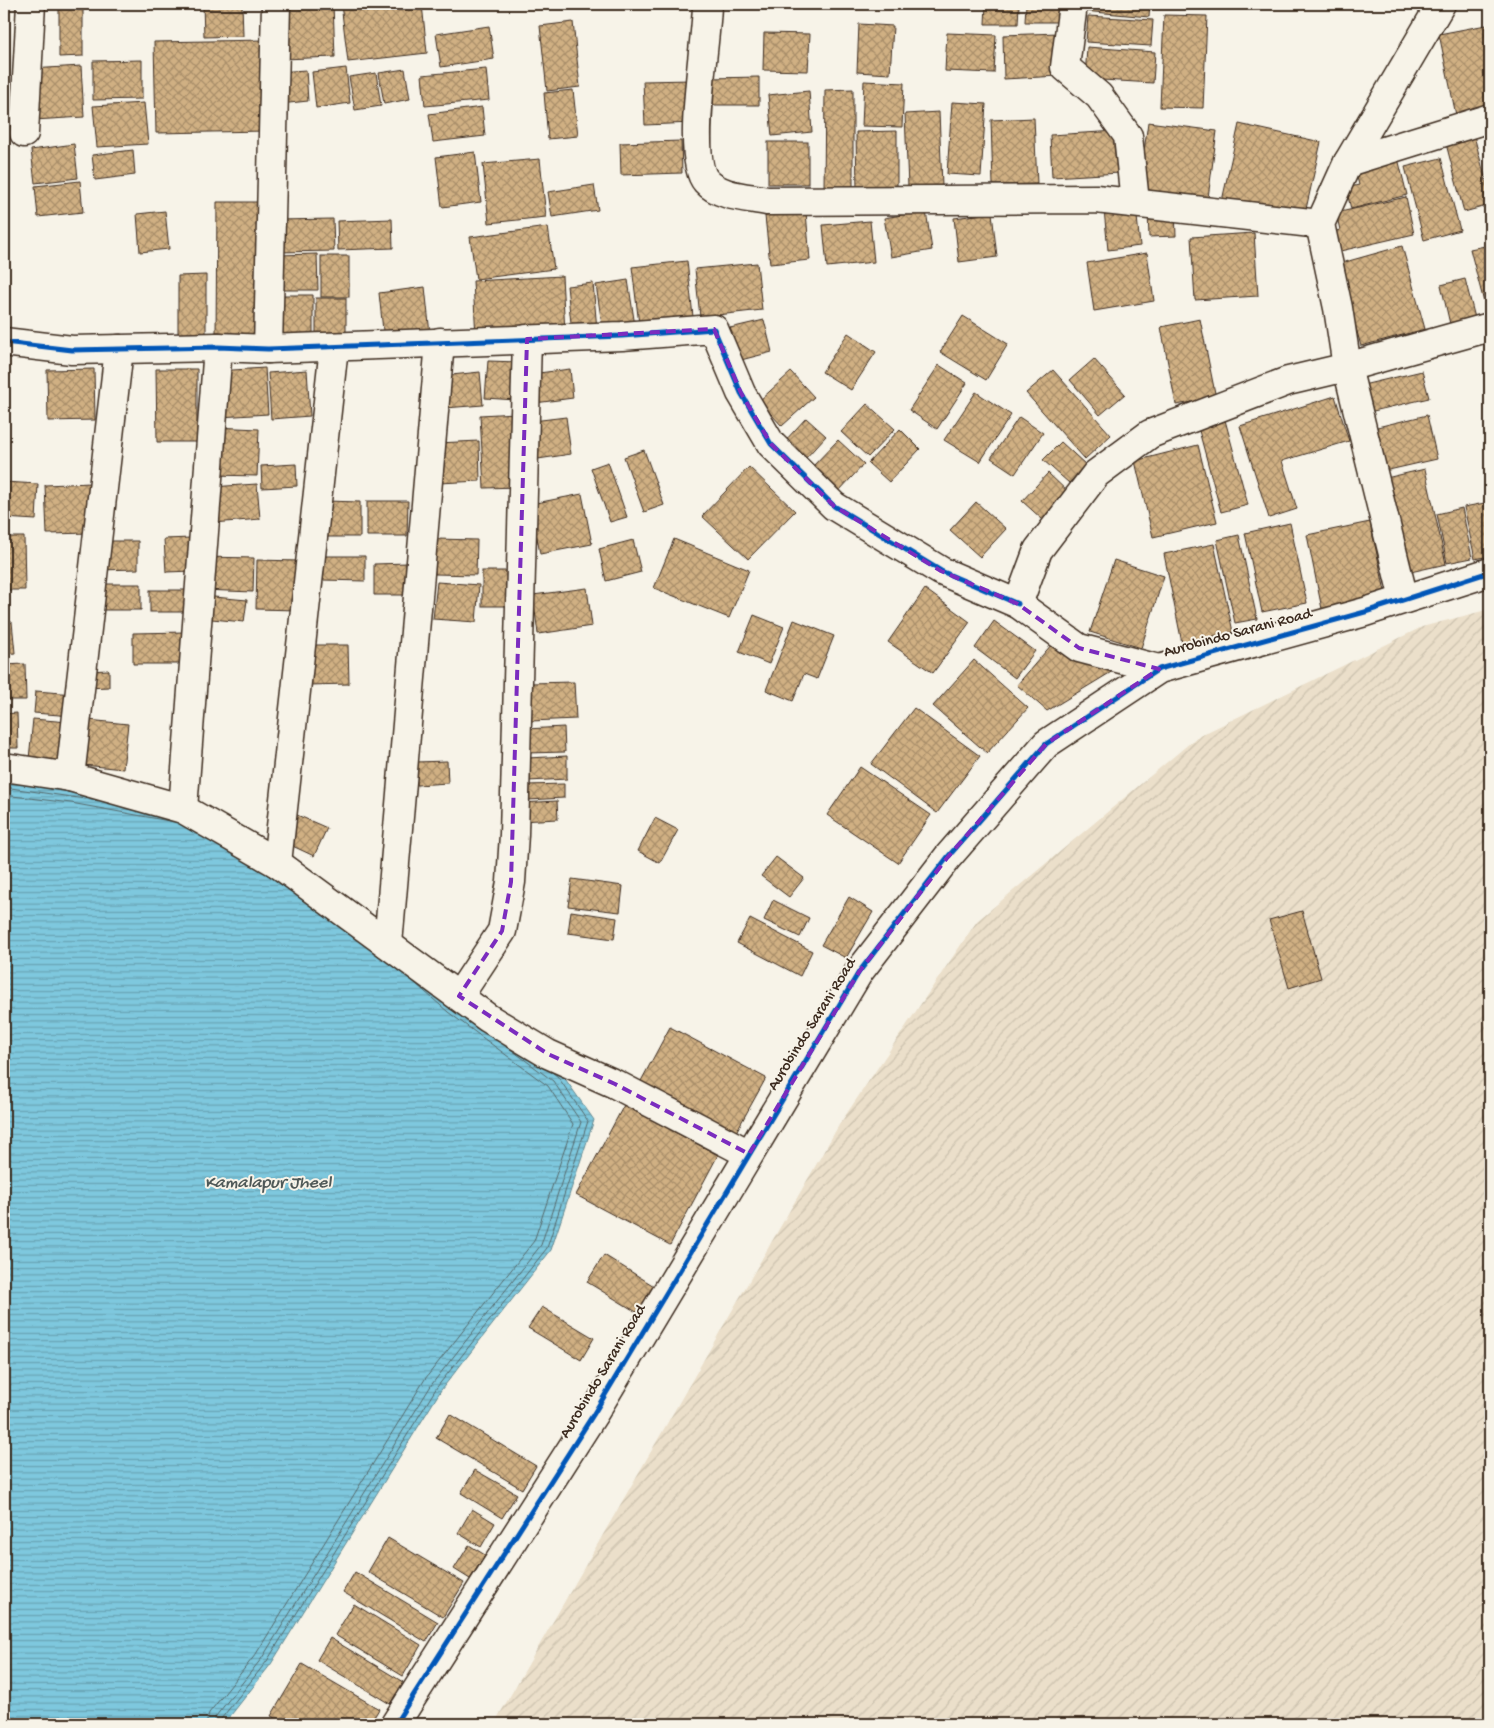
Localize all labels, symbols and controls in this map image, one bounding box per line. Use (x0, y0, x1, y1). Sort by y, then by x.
street label: Aurobindo Sarani Road (1162, 605, 1316, 663)
street label: Aurobindo Sarani Road (765, 954, 862, 1095)
water label: Kamalapur Jheel (205, 1173, 332, 1194)
street label: Aurobindo Sarani Road (557, 1300, 652, 1442)

